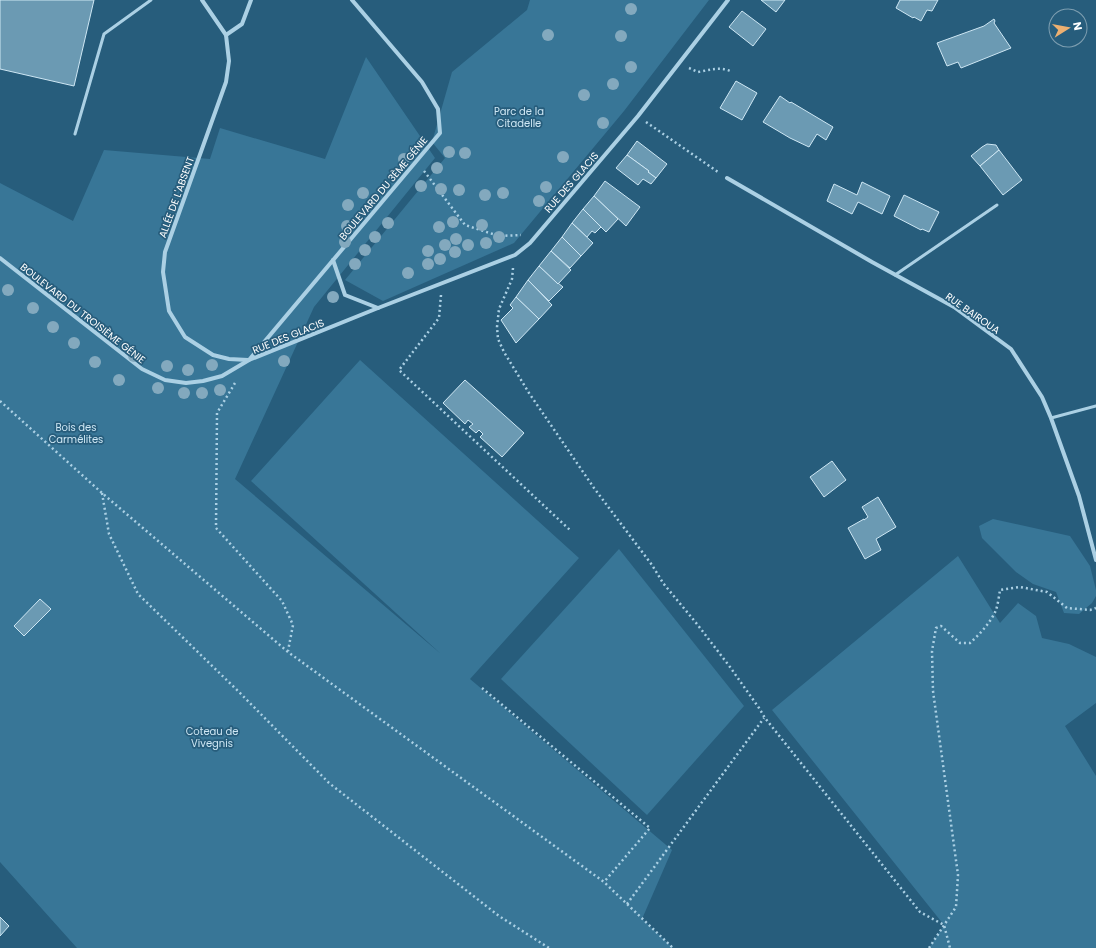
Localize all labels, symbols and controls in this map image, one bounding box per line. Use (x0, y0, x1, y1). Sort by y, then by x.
north arrow (1048, 8, 1088, 48)
text: N (1069, 21, 1086, 32)
park label: Parc de la Citadelle (494, 104, 544, 131)
street label: BOULEVARD DU 3ÈME GÉNIE (336, 133, 431, 243)
street label: RUE DES GLACIS (541, 149, 602, 216)
street label: ALLÉE DE L'ABSENT (155, 154, 198, 240)
street label: BOULEVARD DU TROISIÈME GÉNIE (17, 260, 148, 367)
street label: RUE BAIROUA (942, 289, 1003, 338)
street label: RUE DES GLACIS (250, 315, 326, 358)
park label: Bois des Carmélites (49, 420, 103, 447)
park label: Coteau de Vivegnis (186, 724, 238, 751)

